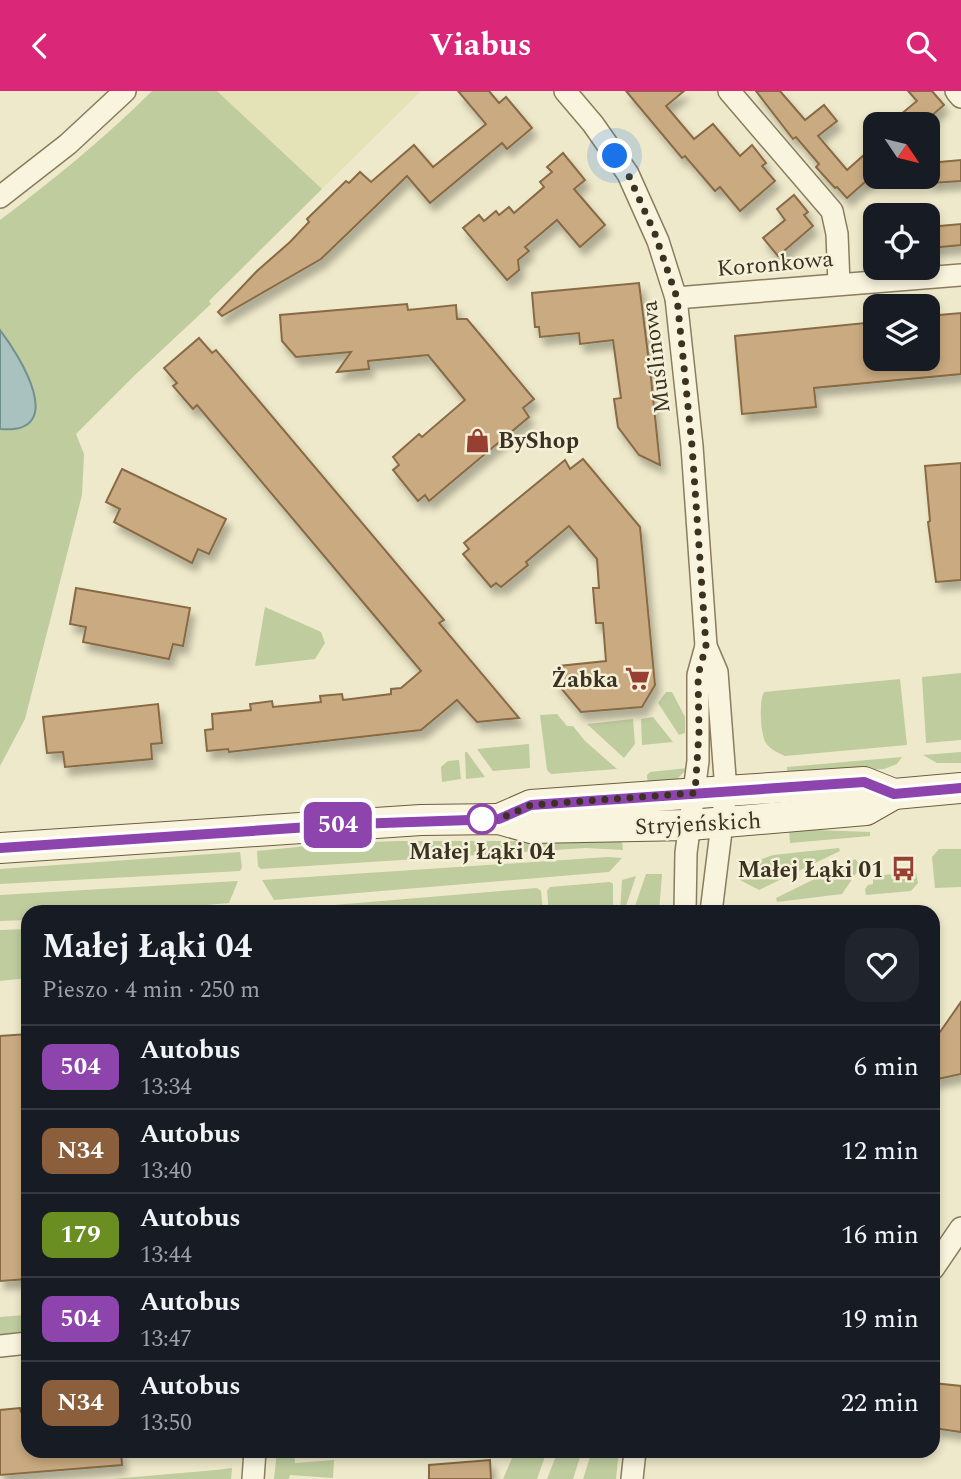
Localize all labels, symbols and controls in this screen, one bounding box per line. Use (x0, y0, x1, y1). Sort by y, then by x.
text: Viabus (429, 21, 532, 70)
icon: back (21, 27, 59, 65)
icon: search (902, 27, 940, 65)
north arrow (863, 112, 940, 189)
map controls (863, 112, 940, 371)
your location (597, 138, 632, 173)
button: locate (863, 203, 940, 280)
street label: Koronkowa (715, 242, 835, 287)
button: layers (863, 294, 940, 371)
street label: Muślinowa (632, 298, 681, 415)
place label: ByShop (498, 424, 579, 459)
shop icon: ByShop (464, 426, 492, 454)
place label: Żabka (551, 663, 618, 698)
supermarket icon: Żabka (624, 665, 652, 693)
line badge: 504 (298, 802, 378, 848)
marker: Małej Łąki 04 (467, 804, 497, 834)
street label: Stryjeńskich (634, 804, 762, 845)
text: 504 (318, 807, 358, 843)
place label: Małej Łąki 04 (409, 835, 555, 870)
place label: Małej Łąki 01 (737, 853, 884, 888)
bus stop icon: Małej Łąki 01 (890, 855, 918, 883)
text: Małej Łąki 04 (42, 922, 252, 972)
button: heart (845, 928, 919, 1002)
text: Pieszo · 4 min · 250 m (42, 973, 260, 1008)
text: Autobus (140, 1030, 241, 1070)
text: 6 min (854, 1047, 919, 1087)
text: 504 (60, 1049, 101, 1085)
text: 13:34 (140, 1070, 192, 1105)
text: Autobus (140, 1114, 241, 1154)
text: 12 min (841, 1131, 919, 1171)
text: N34 (57, 1133, 104, 1169)
text: 13:40 (140, 1154, 192, 1189)
text: Autobus (140, 1198, 241, 1238)
text: 16 min (841, 1215, 919, 1255)
text: 179 (60, 1217, 101, 1253)
text: 13:44 (140, 1238, 192, 1273)
text: Autobus (140, 1282, 241, 1322)
text: 19 min (841, 1299, 919, 1339)
text: 504 (60, 1301, 101, 1337)
text: 13:47 (140, 1322, 192, 1357)
text: Autobus (140, 1366, 241, 1406)
text: 22 min (841, 1383, 919, 1423)
text: N34 (57, 1385, 104, 1421)
text: 13:50 (140, 1406, 192, 1441)

